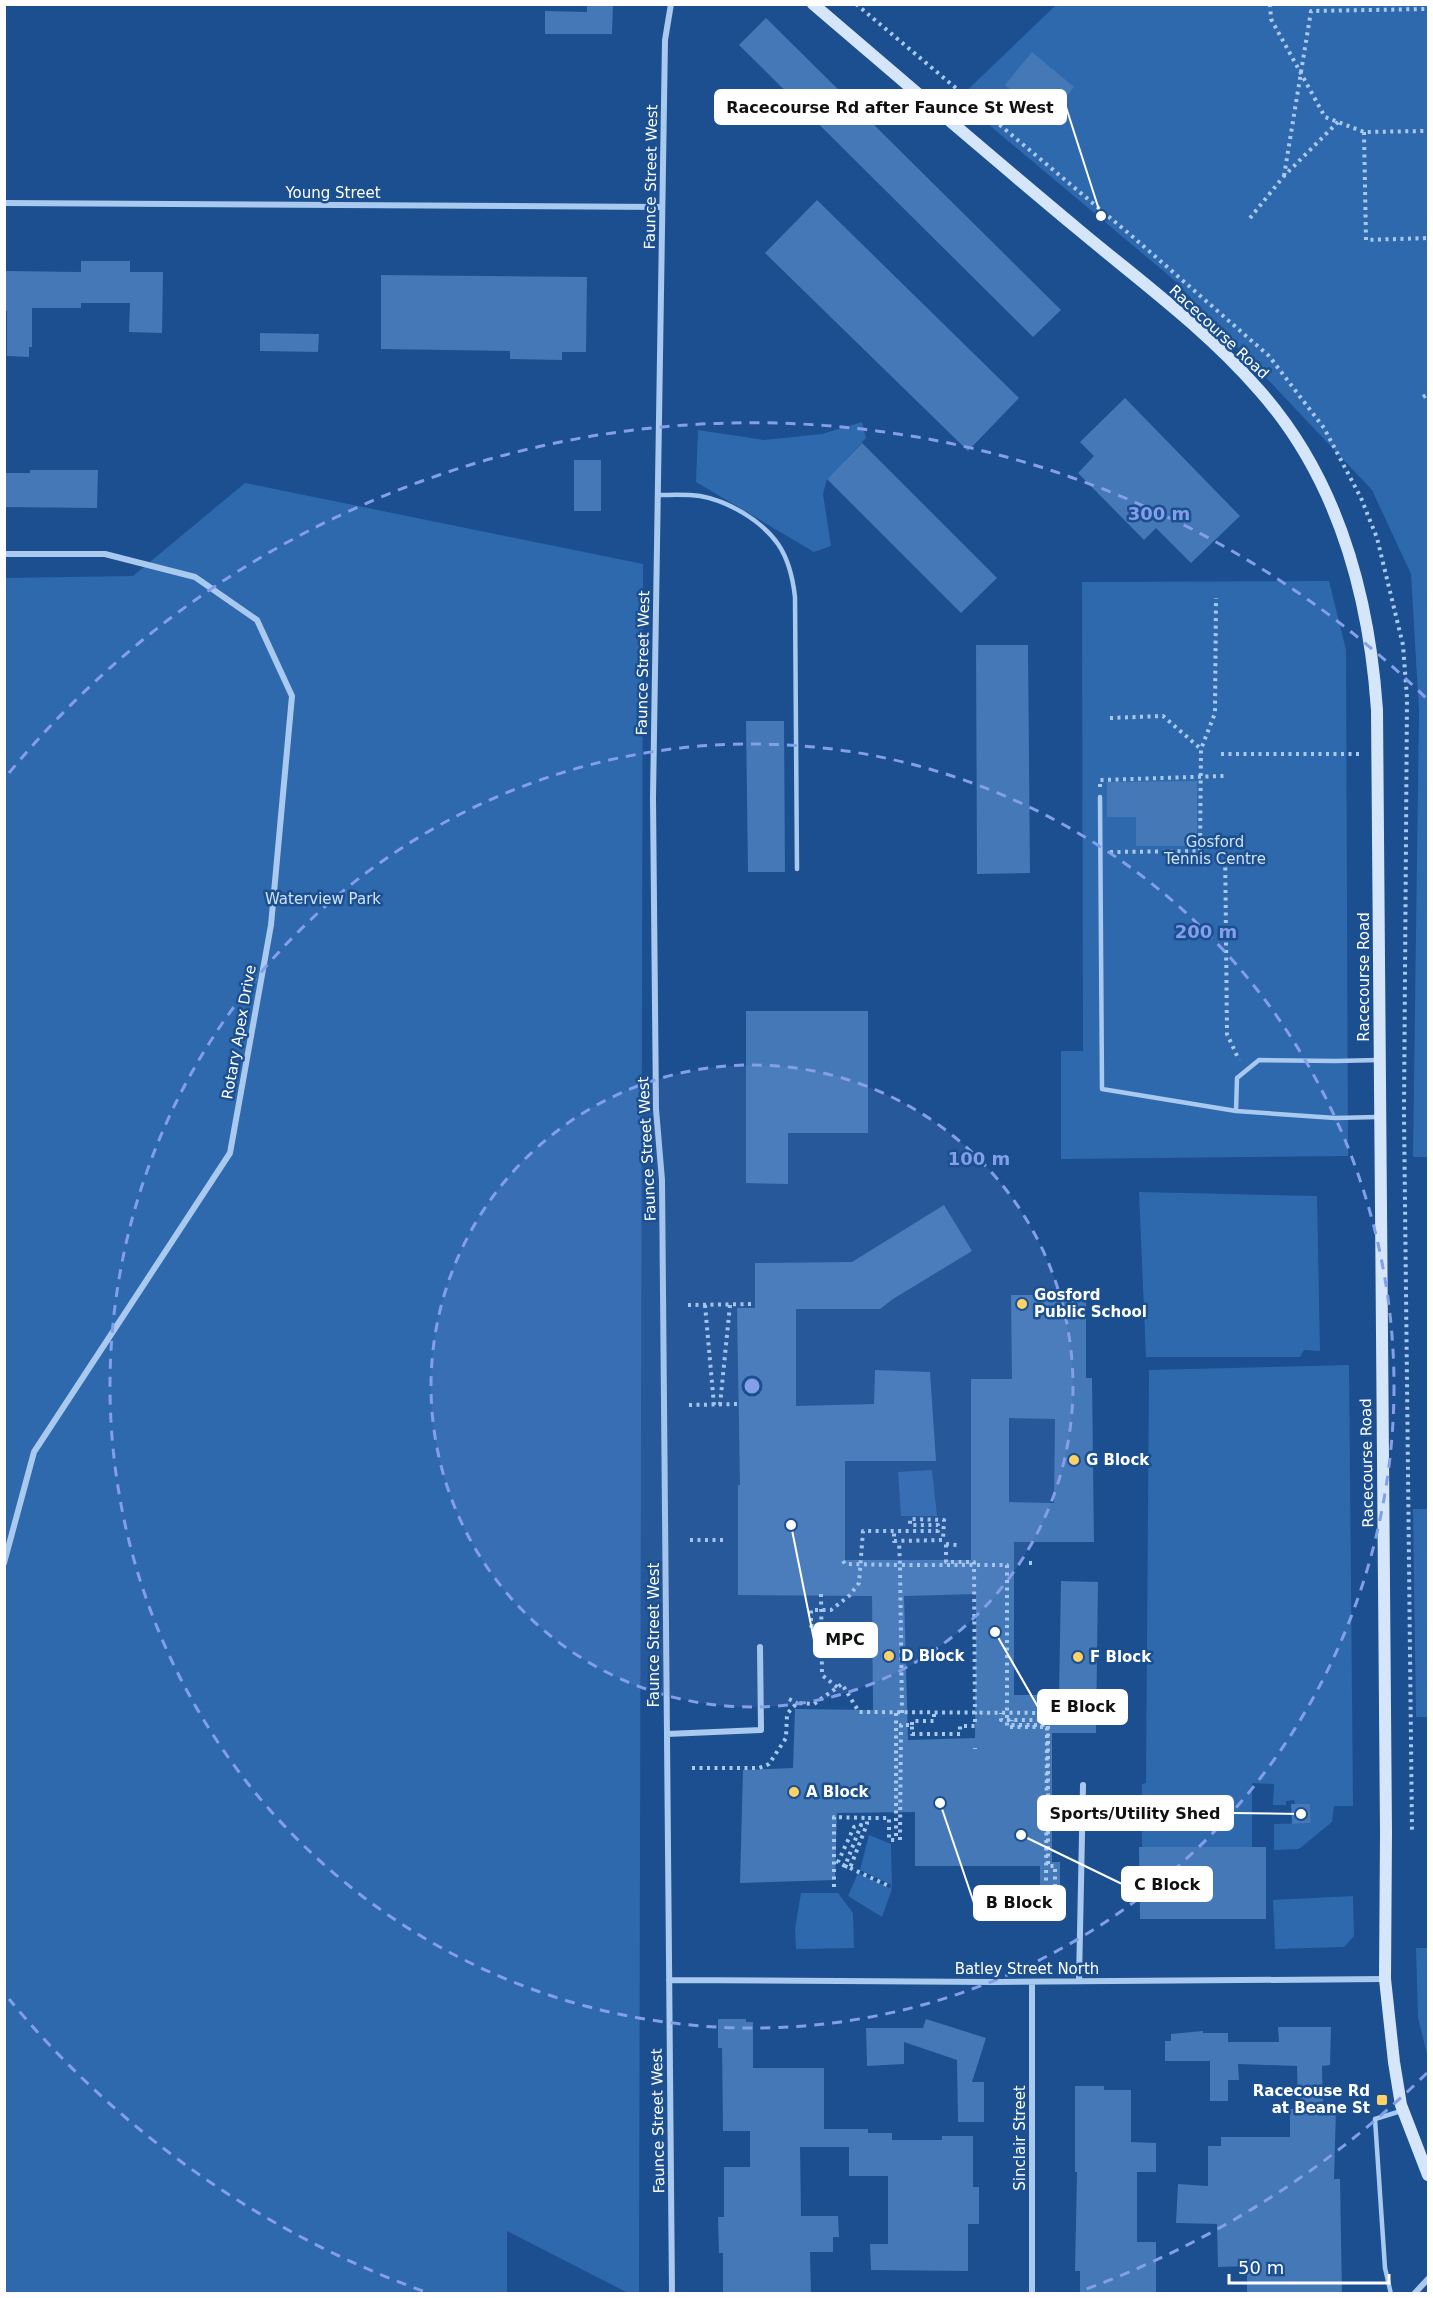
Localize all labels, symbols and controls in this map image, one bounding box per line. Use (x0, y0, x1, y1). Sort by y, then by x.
callout: Racecourse Rd after Faunce St West (715, 90, 1066, 124)
text: Racecourse Rd after Faunce St West (726, 98, 1054, 117)
street label: Faunce Street West (641, 104, 661, 250)
street label: Young Street (284, 184, 381, 202)
street label: Racecourse Road (1166, 281, 1272, 383)
text: 300 m (1128, 503, 1190, 524)
street label: Faunce Street West (633, 590, 653, 736)
park label: Gosford Tennis Centre (1163, 833, 1266, 868)
park label: Waterview Park (265, 890, 381, 908)
street label: Racecourse Road (1355, 912, 1373, 1042)
text: 200 m (1175, 921, 1237, 942)
street label: Rotary Apex Drive (218, 963, 260, 1101)
street label: Faunce Street West (634, 1076, 660, 1222)
text: 100 m (948, 1148, 1010, 1169)
place label: Gosford Public School (1034, 1286, 1147, 1321)
marker: Gosford Public School (1015, 1297, 1029, 1311)
centre of rings (742, 1376, 762, 1396)
street label: Racecourse Road (1357, 1398, 1377, 1528)
place label: G Block (1086, 1451, 1150, 1469)
marker: G Block (1067, 1453, 1081, 1467)
street label: Faunce Street West (645, 1562, 663, 1707)
callout: MPC (814, 1623, 877, 1657)
text: MPC (825, 1630, 865, 1649)
place label: D Block (901, 1647, 965, 1665)
place label: F Block (1090, 1648, 1152, 1666)
marker: D Block (882, 1649, 896, 1663)
marker: F Block (1071, 1650, 1085, 1664)
callout: E Block (1038, 1690, 1127, 1724)
text: E Block (1050, 1697, 1116, 1716)
place label: A Block (806, 1783, 870, 1801)
marker: A Block (787, 1785, 801, 1799)
callout: Sports/Utility Shed (1038, 1796, 1233, 1830)
text: Sports/Utility Shed (1050, 1804, 1220, 1823)
callout: C Block (1122, 1867, 1212, 1901)
text: C Block (1134, 1875, 1200, 1894)
callout: B Block (974, 1886, 1065, 1920)
text: B Block (986, 1893, 1053, 1912)
street label: Batley Street North (955, 1960, 1099, 1978)
street label: Faunce Street West (648, 2048, 668, 2194)
place label: Racecouse Rd at Beane St (1253, 2082, 1370, 2117)
street label: Sinclair Street (1011, 2085, 1029, 2191)
marker: Racecouse Rd at Beane St (1375, 2093, 1389, 2107)
scale bar (1229, 2247, 1390, 2285)
text: 50 m (1238, 2257, 1284, 2278)

